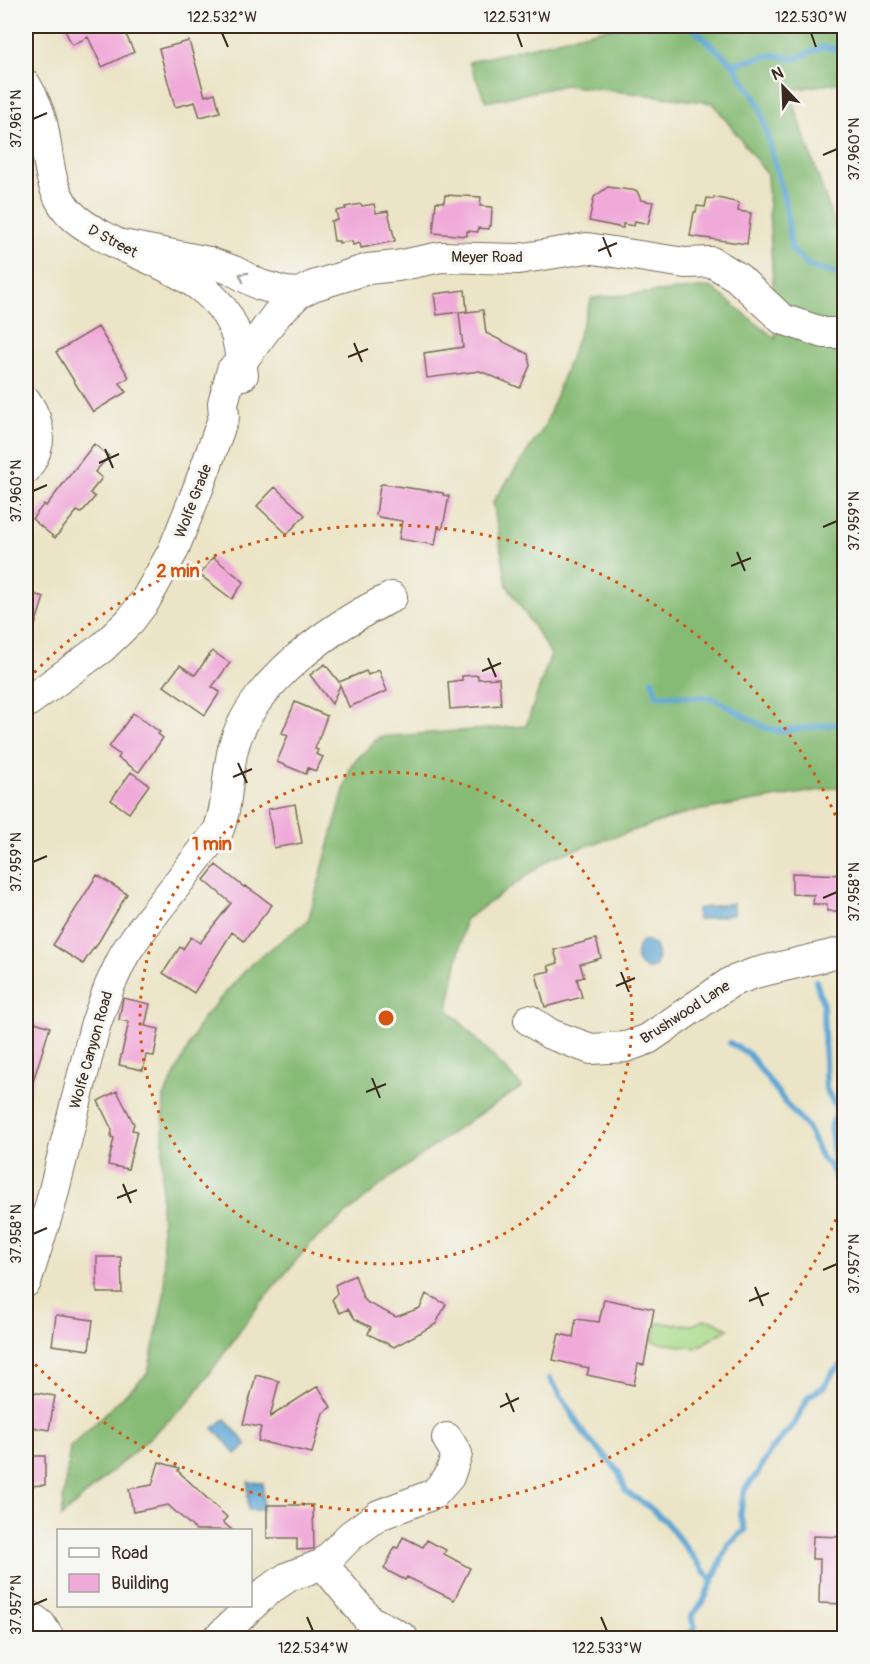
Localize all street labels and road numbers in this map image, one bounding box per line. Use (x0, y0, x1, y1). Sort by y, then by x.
street label: D Street (85, 221, 142, 263)
street label: Meyer Road (451, 248, 523, 267)
street label: Wolfe Grade (171, 461, 216, 541)
street label: Brushwood Lane (637, 976, 734, 1048)
street label: Wolfe Canyon Road (66, 989, 117, 1111)

